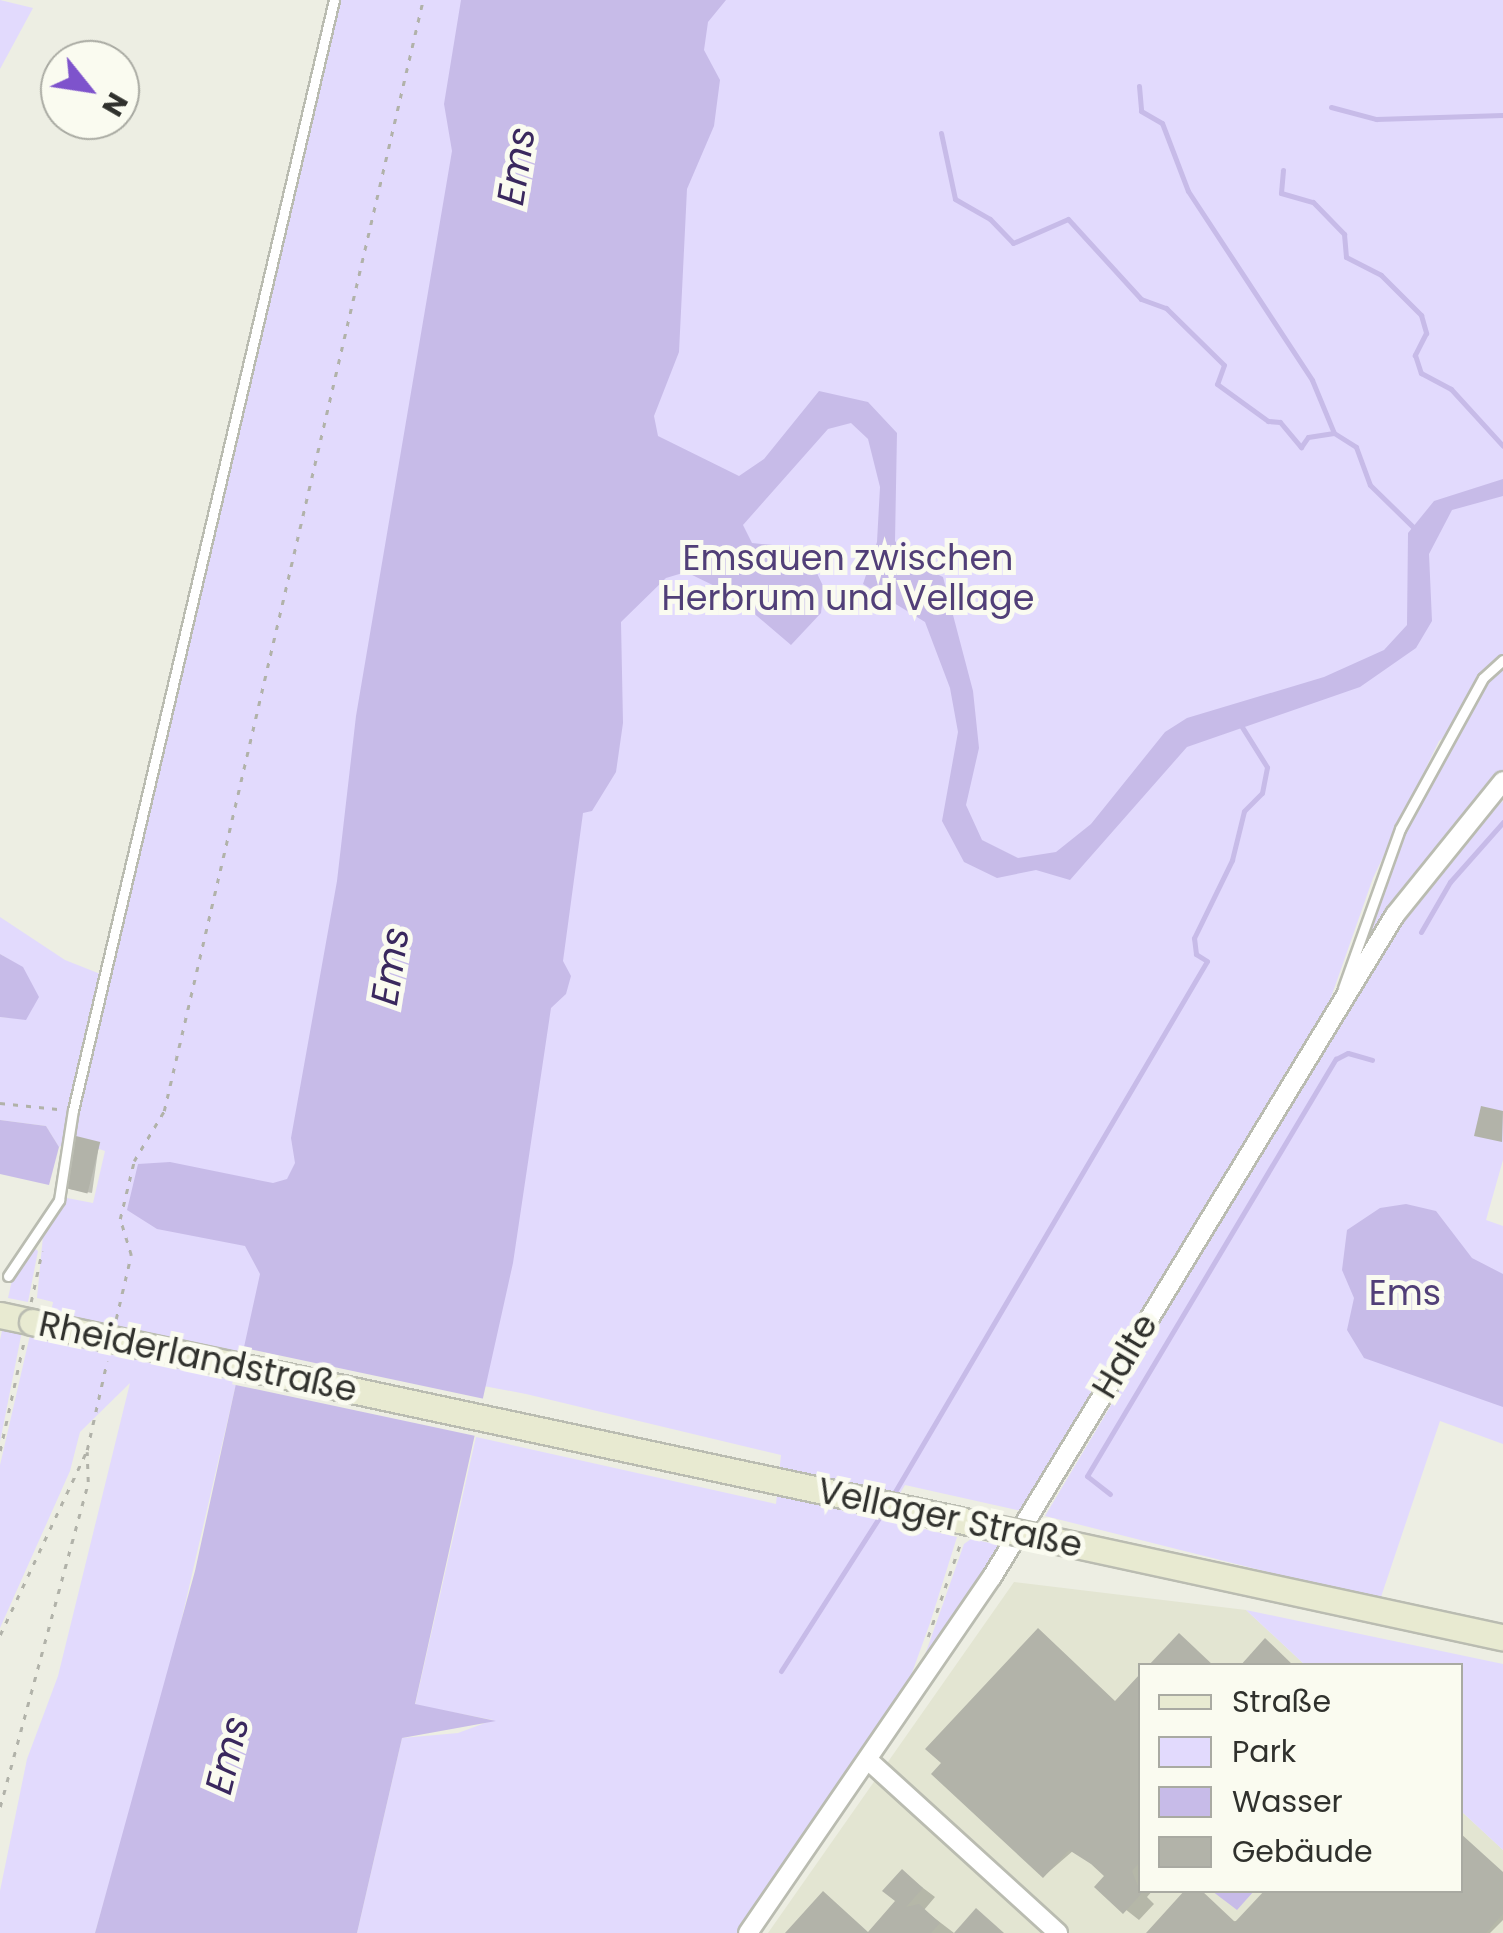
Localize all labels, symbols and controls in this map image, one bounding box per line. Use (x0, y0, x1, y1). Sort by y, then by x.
north arrow (40, 40, 140, 140)
text: N (93, 85, 137, 123)
water label: Ems (487, 124, 545, 208)
park label: Emsauen zwischen Herbrum und Vellage (662, 537, 1034, 619)
water label: Ems (361, 924, 419, 1008)
park label: Ems (1369, 1272, 1441, 1314)
street label: Rheiderlandstraße (35, 1303, 361, 1411)
street label: Halte (1084, 1306, 1166, 1406)
street label: Vellager Straße (814, 1469, 1086, 1567)
legend (1138, 1663, 1463, 1893)
text: Straße (1232, 1680, 1331, 1723)
water label: Ems (195, 1711, 259, 1799)
text: Park (1232, 1730, 1296, 1773)
text: Wasser (1232, 1780, 1343, 1823)
text: Gebäude (1232, 1830, 1373, 1873)

